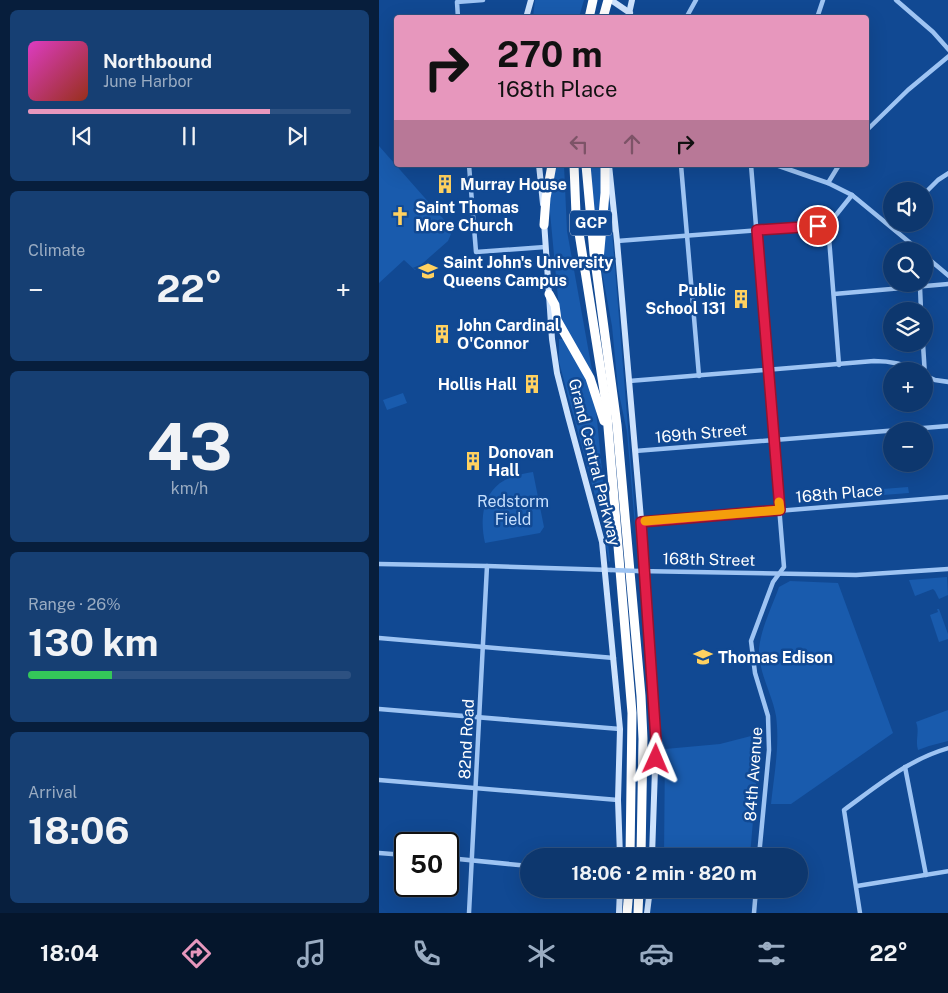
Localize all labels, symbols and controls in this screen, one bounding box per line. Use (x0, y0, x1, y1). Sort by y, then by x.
text: 270 m (497, 34, 603, 75)
icon: right (414, 35, 479, 100)
text: Northbound (103, 50, 212, 72)
text: June Harbor (103, 72, 193, 91)
text: 168th Place (497, 76, 617, 102)
icon: previous (68, 122, 96, 150)
icon: pause (175, 122, 203, 150)
icon: next (283, 122, 311, 150)
icon: left (565, 130, 593, 158)
icon: ahead (618, 130, 646, 158)
icon: right (671, 130, 699, 158)
building icon: Murray House (434, 173, 456, 195)
place label: Murray House (460, 175, 567, 194)
map controls (883, 182, 933, 472)
button: sound (883, 182, 933, 232)
place label: Saint Thomas More Church (415, 198, 519, 235)
church icon: Saint Thomas More Church (389, 205, 411, 227)
pin (797, 205, 839, 247)
road number: GCP (570, 210, 612, 236)
icon: arrive (804, 212, 832, 240)
text: Climate (28, 241, 85, 260)
button: search (883, 242, 933, 292)
place label: Saint John's University Queens Campus (443, 253, 613, 290)
school or university icon: Saint John's University Queens Campus (417, 260, 439, 282)
text: 22° (156, 266, 223, 311)
text: − (28, 273, 44, 306)
text: + (335, 273, 351, 306)
place label: Public School 131 (645, 281, 726, 318)
building icon: Public School 131 (730, 288, 752, 310)
button: layers (883, 302, 933, 352)
place label: John Cardinal O'Connor (457, 316, 560, 353)
building icon: John Cardinal O'Connor (431, 323, 453, 345)
button: + (883, 362, 933, 412)
building icon: Hollis Hall (521, 373, 543, 395)
place label: Hollis Hall (438, 375, 517, 394)
street label: Grand Central Parkway (565, 377, 625, 548)
text: 43 (147, 408, 232, 485)
street label: 169th Street (654, 420, 748, 447)
button: − (883, 422, 933, 472)
place label: Donovan Hall (488, 443, 554, 480)
building icon: Donovan Hall (462, 450, 484, 472)
text: km/h (171, 479, 208, 498)
street label: 168th Place (795, 480, 883, 507)
park label: Redstorm Field (477, 492, 549, 529)
street label: 168th Street (662, 549, 756, 570)
text: Range · 26% (28, 595, 121, 614)
text: 130 km (28, 620, 159, 665)
school or university icon: Thomas Edison (692, 646, 714, 668)
place label: Thomas Edison (718, 648, 833, 667)
street label: 82nd Road (455, 698, 478, 780)
street label: 84th Avenue (741, 726, 766, 822)
position arrow (629, 732, 681, 784)
text: Arrival (28, 783, 77, 802)
text: 18:06 (28, 808, 129, 853)
speed limit sign: 50 (394, 832, 459, 897)
text: 18:06 · 2 min · 820 m (571, 862, 757, 884)
icon: directions (179, 936, 214, 971)
icon: music (294, 936, 329, 971)
icon: phone (409, 936, 444, 971)
icon: climate (524, 936, 559, 971)
icon: car (639, 936, 674, 971)
icon: filters (754, 936, 789, 971)
text: 18:04 (40, 940, 99, 966)
text: 22° (869, 940, 908, 966)

